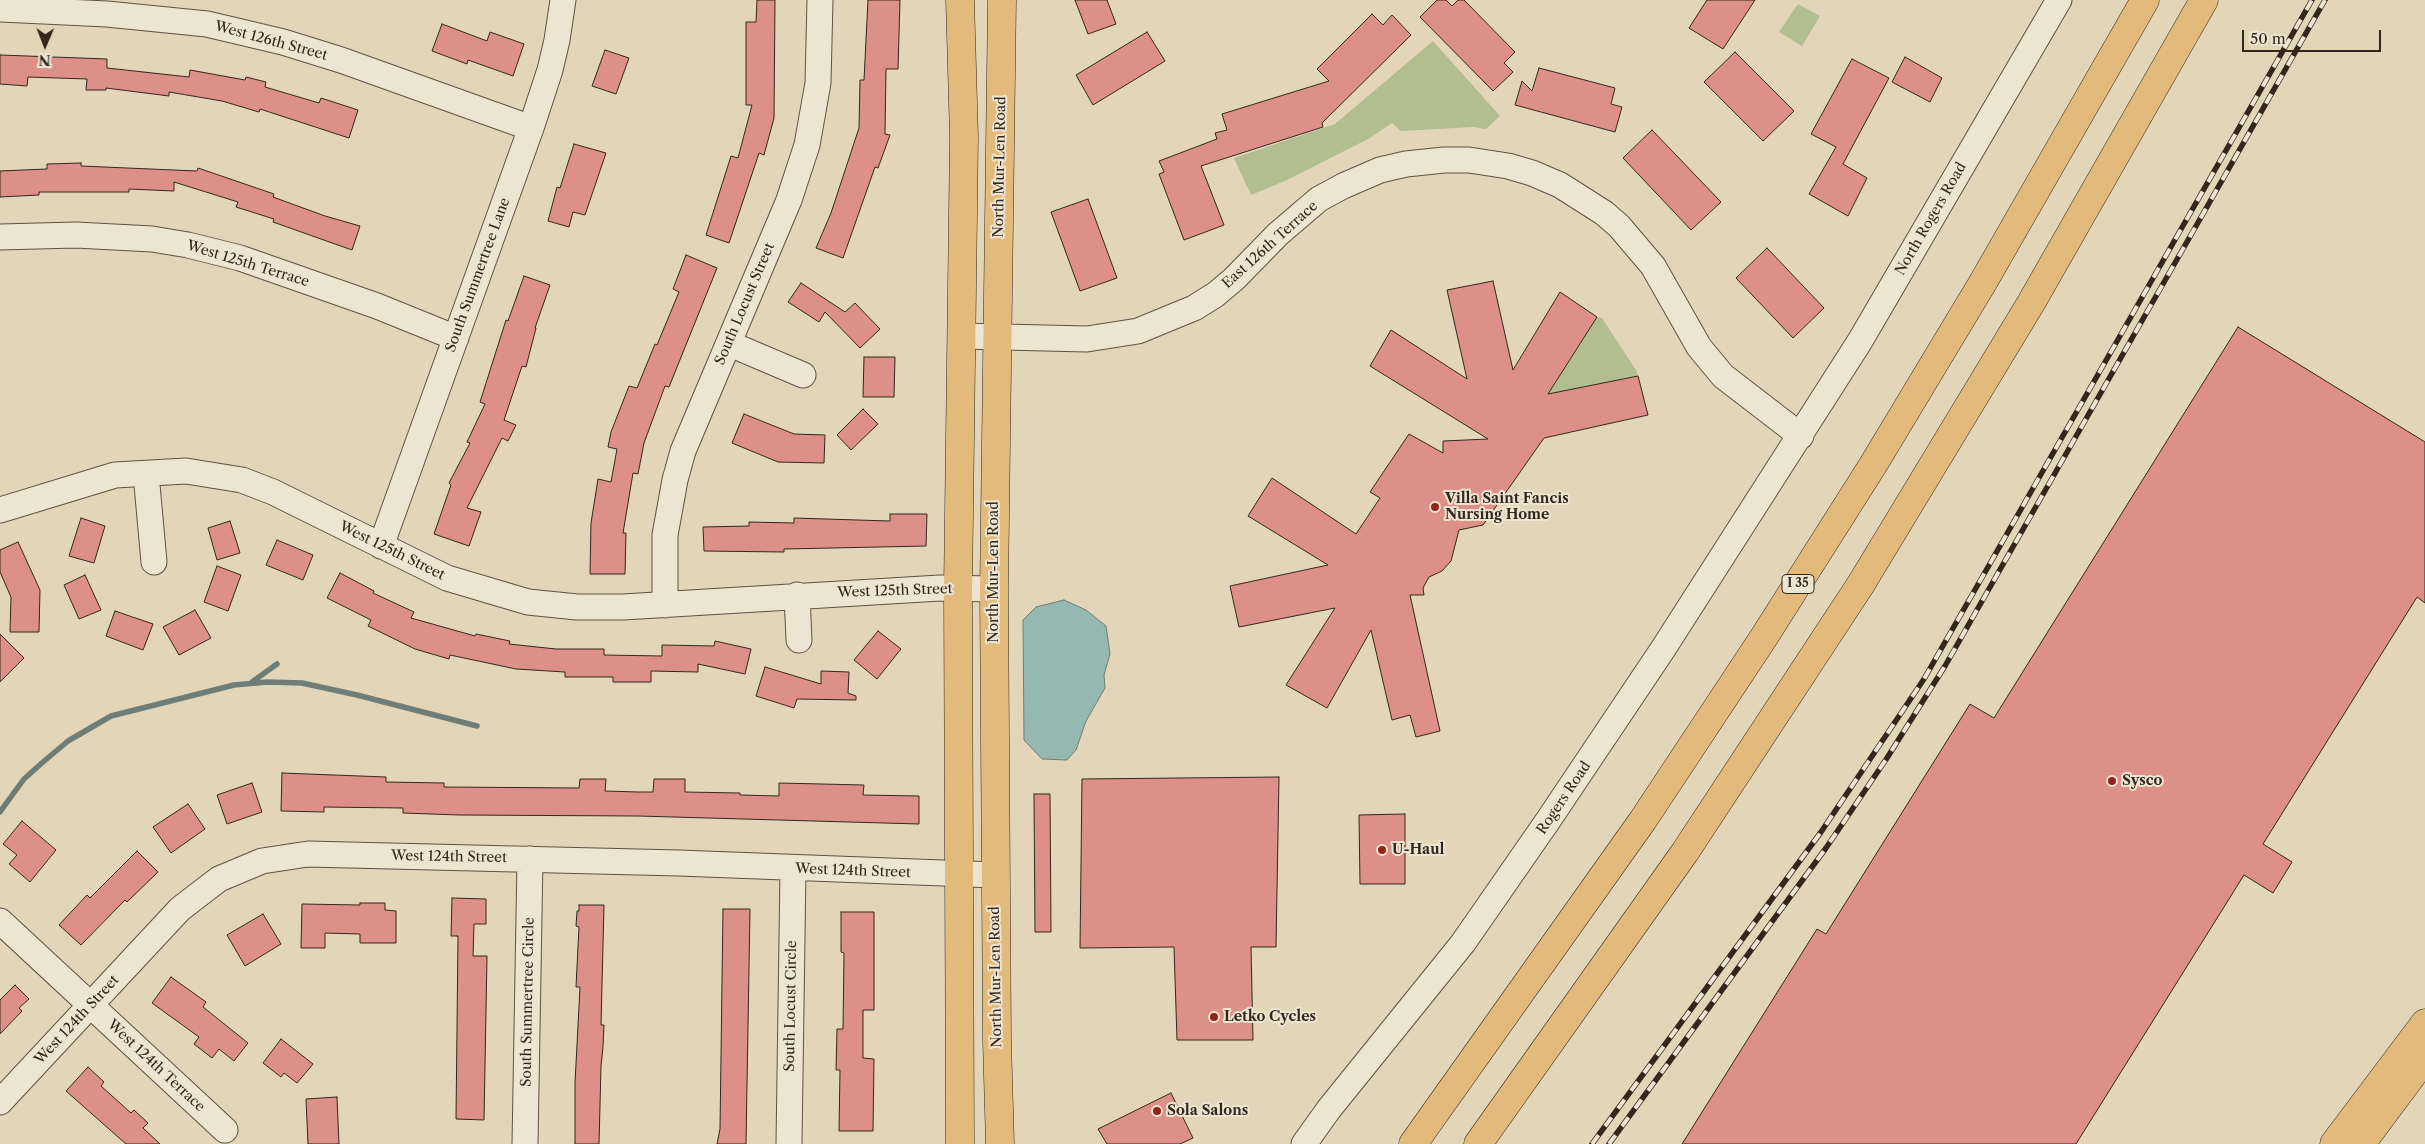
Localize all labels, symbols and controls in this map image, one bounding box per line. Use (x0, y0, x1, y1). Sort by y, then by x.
street label: West 126th Street (213, 18, 329, 64)
north arrow (20, 20, 70, 70)
scale bar (2245, 20, 2384, 52)
text: 50 m (2250, 29, 2286, 48)
text: N (39, 51, 51, 69)
street label: North Mur-Len Road (990, 96, 1010, 238)
street label: North Rogers Road (1892, 160, 1970, 278)
street label: South Summertree Lane (442, 196, 514, 354)
street label: East 126th Terrace (1219, 198, 1321, 292)
street label: West 125th Terrace (185, 237, 311, 291)
street label: South Locust Street (712, 240, 778, 368)
place label: Villa Saint Fancis Nursing Home (1445, 491, 1569, 524)
street label: North Mur-Len Road (986, 501, 1002, 643)
marker: Villa Saint Fancis Nursing Home (1429, 501, 1441, 513)
street label: West 125th Street (336, 518, 448, 584)
road number: I 35 (1782, 574, 1814, 594)
street label: West 125th Street (837, 581, 953, 601)
street label: Rogers Road (1533, 758, 1595, 838)
place label: Sysco (2122, 773, 2162, 789)
marker: Sysco (2106, 775, 2118, 787)
place label: U-Haul (1392, 842, 1444, 858)
marker: U-Haul (1376, 844, 1388, 856)
street label: West 124th Street (391, 848, 507, 866)
street label: West 124th Street (795, 861, 911, 881)
street label: North Mur-Len Road (986, 906, 1006, 1048)
street label: South Summertree Circle (518, 917, 538, 1087)
street label: South Locust Circle (781, 940, 801, 1072)
street label: West 124th Street (31, 972, 123, 1068)
place label: Letko Cycles (1224, 1009, 1316, 1025)
marker: Letko Cycles (1208, 1011, 1220, 1023)
street label: West 124th Terrace (104, 1016, 208, 1116)
place label: Sola Salons (1167, 1103, 1248, 1119)
marker: Sola Salons (1151, 1105, 1163, 1117)

